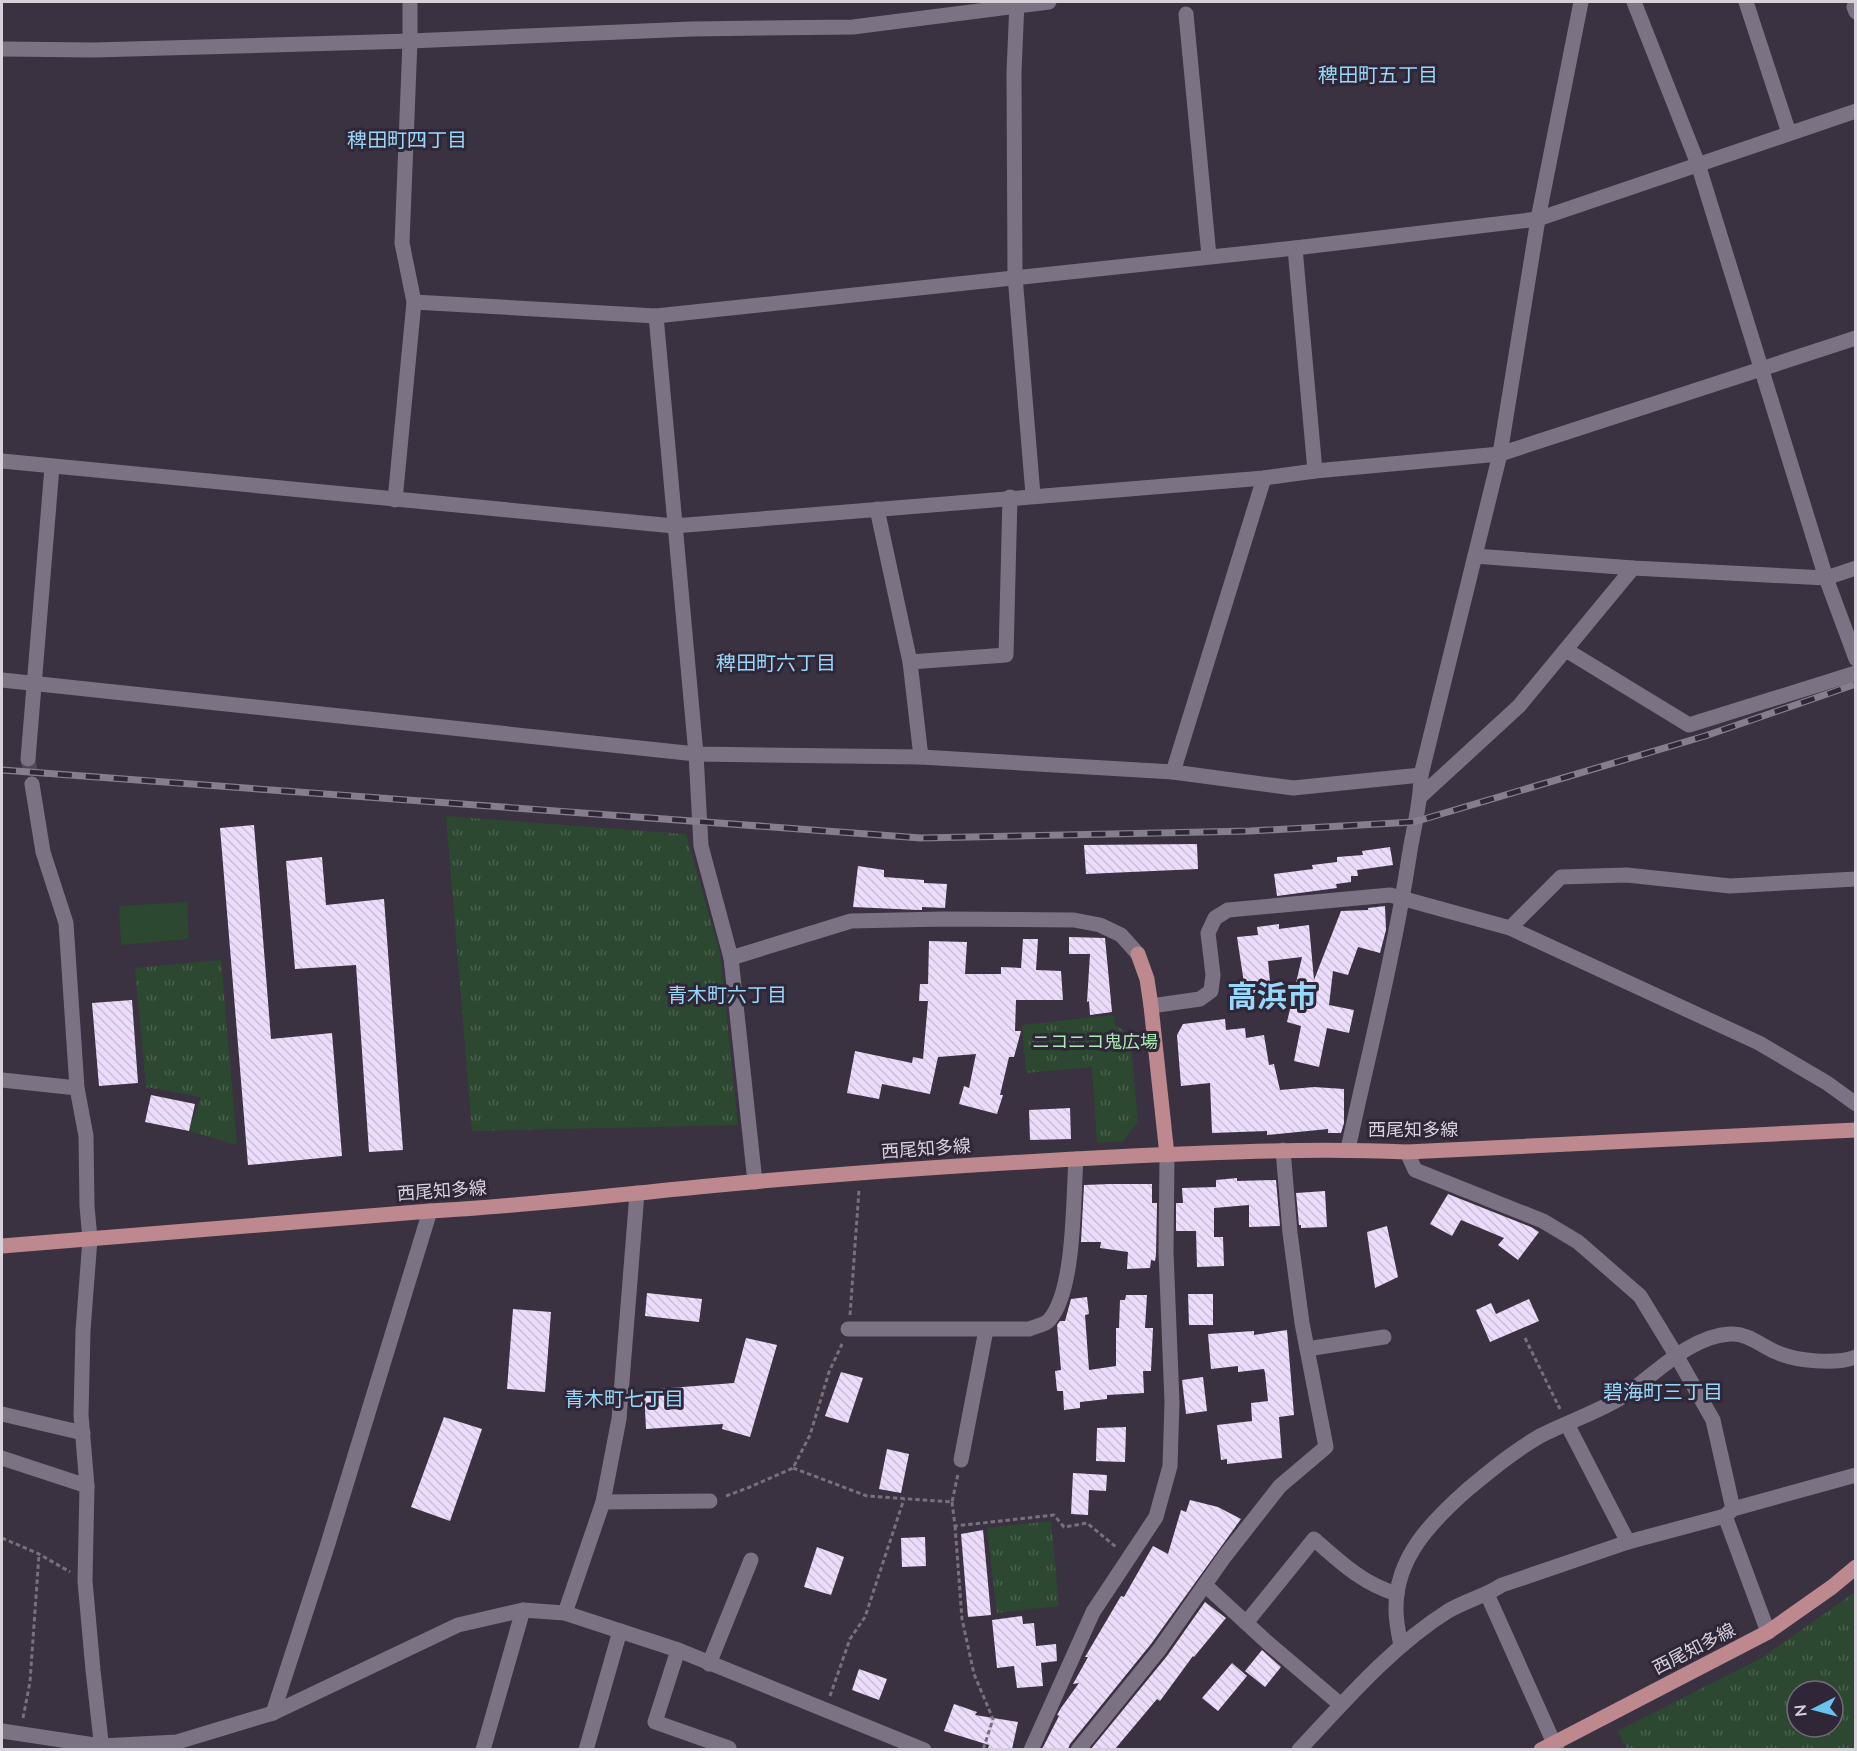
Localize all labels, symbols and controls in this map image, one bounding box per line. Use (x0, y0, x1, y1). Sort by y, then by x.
district label: 稗田町五丁目 (1318, 62, 1438, 87)
district label: 稗田町四丁目 (347, 127, 467, 152)
district label: 稗田町六丁目 (716, 650, 836, 675)
district label: 高浜市 (1227, 977, 1317, 1015)
district label: 青木町六丁目 (667, 982, 787, 1007)
park label: ニコニコ鬼広場 (1032, 1030, 1158, 1053)
street label: 西尾知多線 (1368, 1118, 1458, 1141)
street label: 西尾知多線 (880, 1134, 972, 1163)
street label: 西尾知多線 (396, 1176, 488, 1205)
district label: 碧海町三丁目 (1603, 1379, 1723, 1404)
district label: 青木町七丁目 (564, 1386, 684, 1411)
street label: 西尾知多線 (1648, 1618, 1739, 1679)
north arrow (1785, 1679, 1845, 1739)
text: N (1790, 1704, 1811, 1718)

